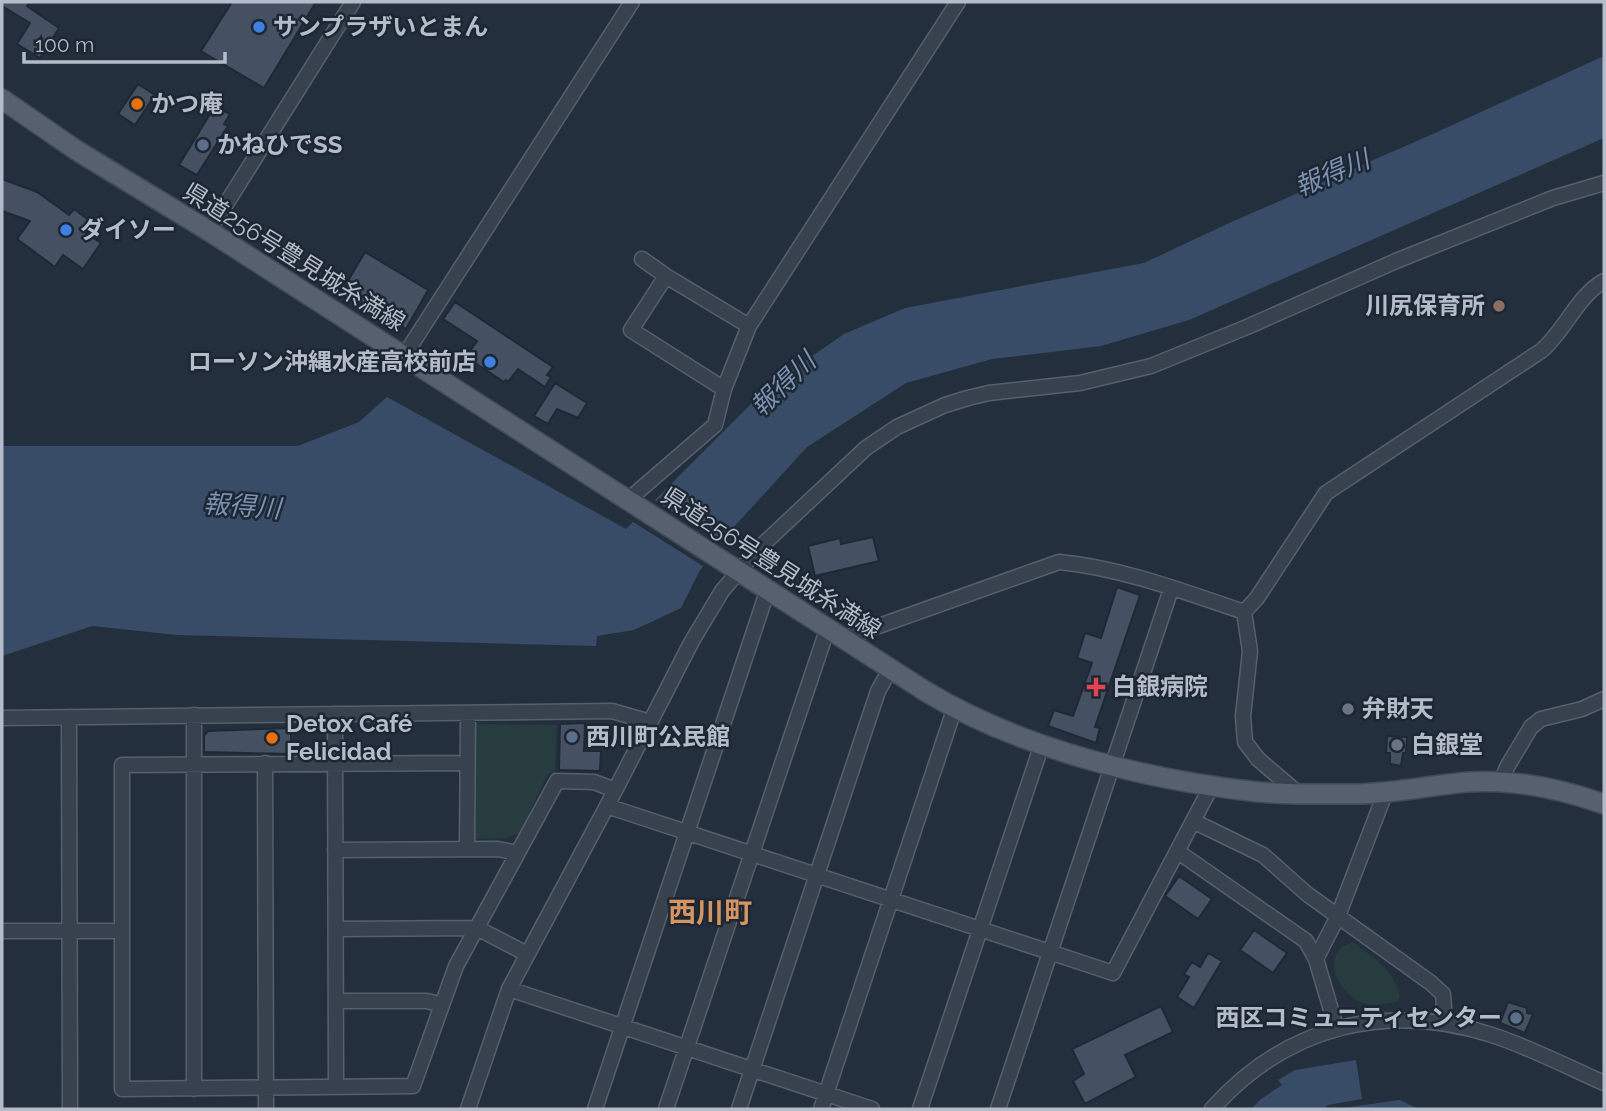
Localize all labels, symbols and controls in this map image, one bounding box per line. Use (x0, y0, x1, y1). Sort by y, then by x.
place label: サンプラザいとまん (273, 12, 488, 41)
marker: サンプラザいとまん (251, 19, 267, 35)
scale bar (24, 21, 226, 65)
text: 100 m (35, 32, 94, 57)
place label: かつ庵 (151, 89, 223, 118)
marker: かつ庵 (129, 96, 145, 112)
place label: かねひでSS (217, 130, 342, 159)
marker: かねひでSS (195, 137, 211, 153)
water label: 報得川 (1290, 143, 1377, 202)
street label: 県道256号豊見城糸満線 (178, 176, 411, 337)
place label: ダイソー (80, 215, 176, 244)
marker: ダイソー (58, 222, 74, 238)
place label: 川尻保育所 (1365, 291, 1485, 320)
marker: 川尻保育所 (1491, 298, 1507, 314)
water label: 報得川 (745, 344, 824, 422)
place label: ローソン沖縄水産高校前店 (188, 347, 476, 376)
marker: ローソン沖縄水産高校前店 (482, 354, 498, 370)
street label: 県道256号豊見城糸満線 (656, 481, 887, 644)
water label: 報得川 (202, 488, 285, 524)
place label: 白銀病院 (1112, 672, 1208, 701)
marker: 白銀病院 (1086, 677, 1106, 697)
place label: 弁財天 (1362, 694, 1434, 723)
marker: 弁財天 (1340, 701, 1356, 717)
place label: Detox Café Felicidad (286, 709, 412, 766)
place label: 西川町公民館 (586, 722, 730, 751)
marker: 西川町公民館 (564, 729, 580, 745)
marker: Detox Café Felicidad (264, 730, 280, 746)
place label: 白銀堂 (1411, 730, 1483, 759)
marker: 白銀堂 (1389, 737, 1405, 753)
district label: 西川町 (668, 896, 752, 929)
place label: 西区コミュニティセンター (1215, 1003, 1502, 1032)
marker: 西区コミュニティセンター (1508, 1010, 1524, 1026)

